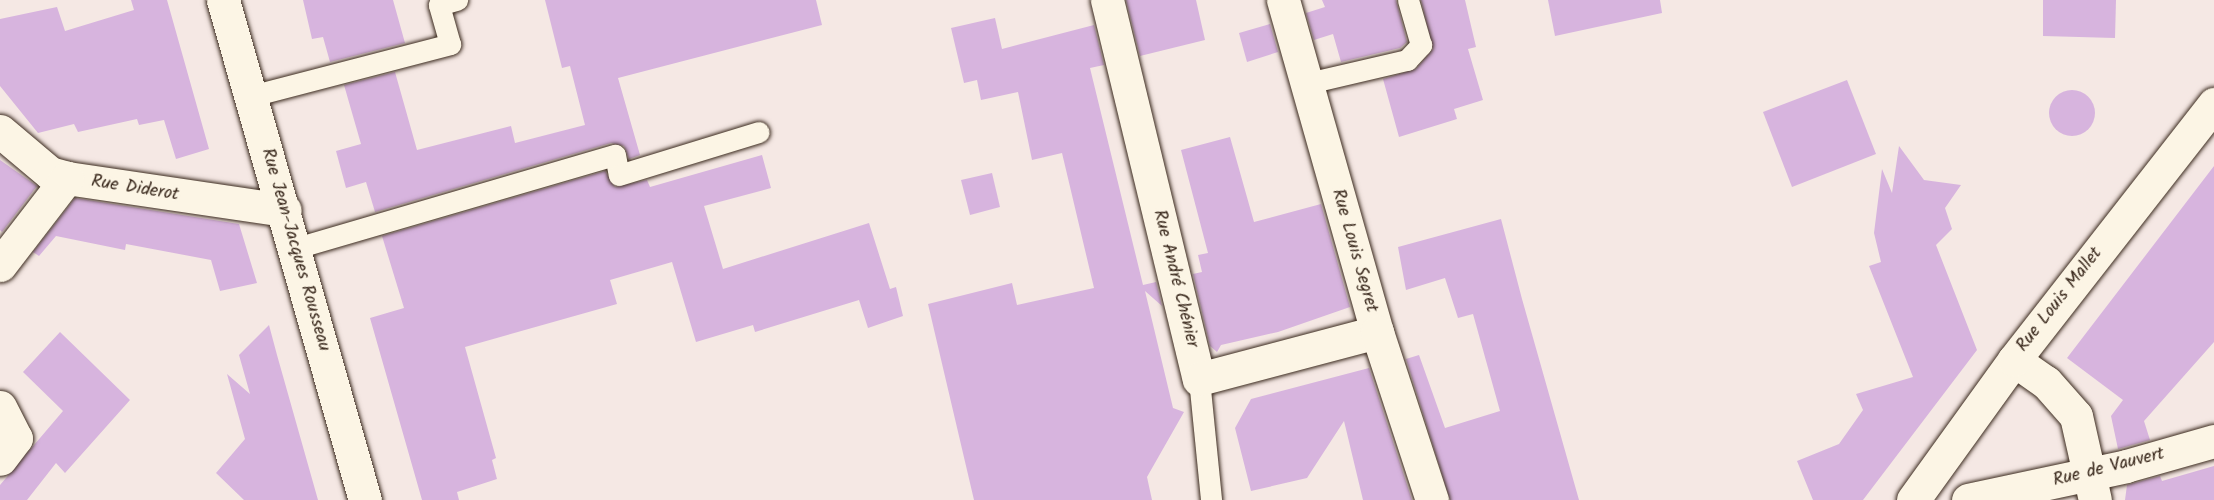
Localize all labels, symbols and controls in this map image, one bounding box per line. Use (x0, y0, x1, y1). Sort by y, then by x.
street label: Rue Jean-Jacques Rousseau (256, 146, 334, 354)
street label: Rue Diderot (90, 171, 180, 207)
street label: Rue Louis Segret (1326, 187, 1382, 315)
street label: Rue André Chénier (1147, 208, 1203, 350)
street label: Rue Louis Mallet (2012, 243, 2108, 357)
street label: Rue de Vauvert (2051, 444, 2167, 492)

